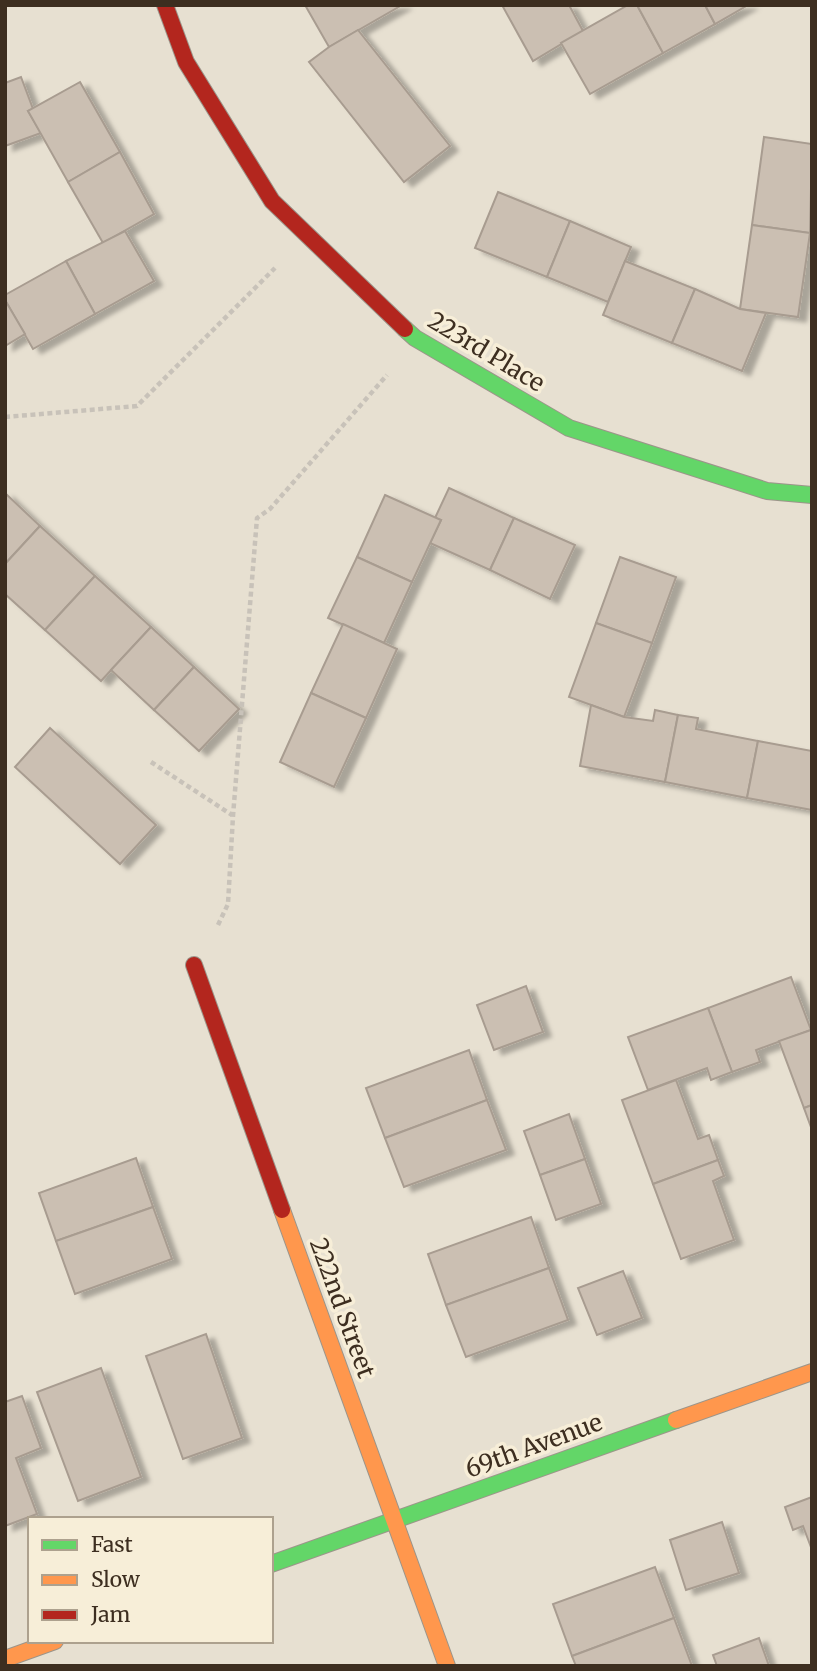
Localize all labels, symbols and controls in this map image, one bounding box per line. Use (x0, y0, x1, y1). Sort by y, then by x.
street label: 223rd Place (422, 305, 550, 398)
street label: 222nd Street (303, 1234, 382, 1383)
street label: 69th Avenue (461, 1406, 607, 1485)
legend (28, 1517, 273, 1643)
text: Fast (91, 1531, 133, 1558)
text: Slow (91, 1566, 140, 1593)
text: Jam (90, 1601, 130, 1628)

